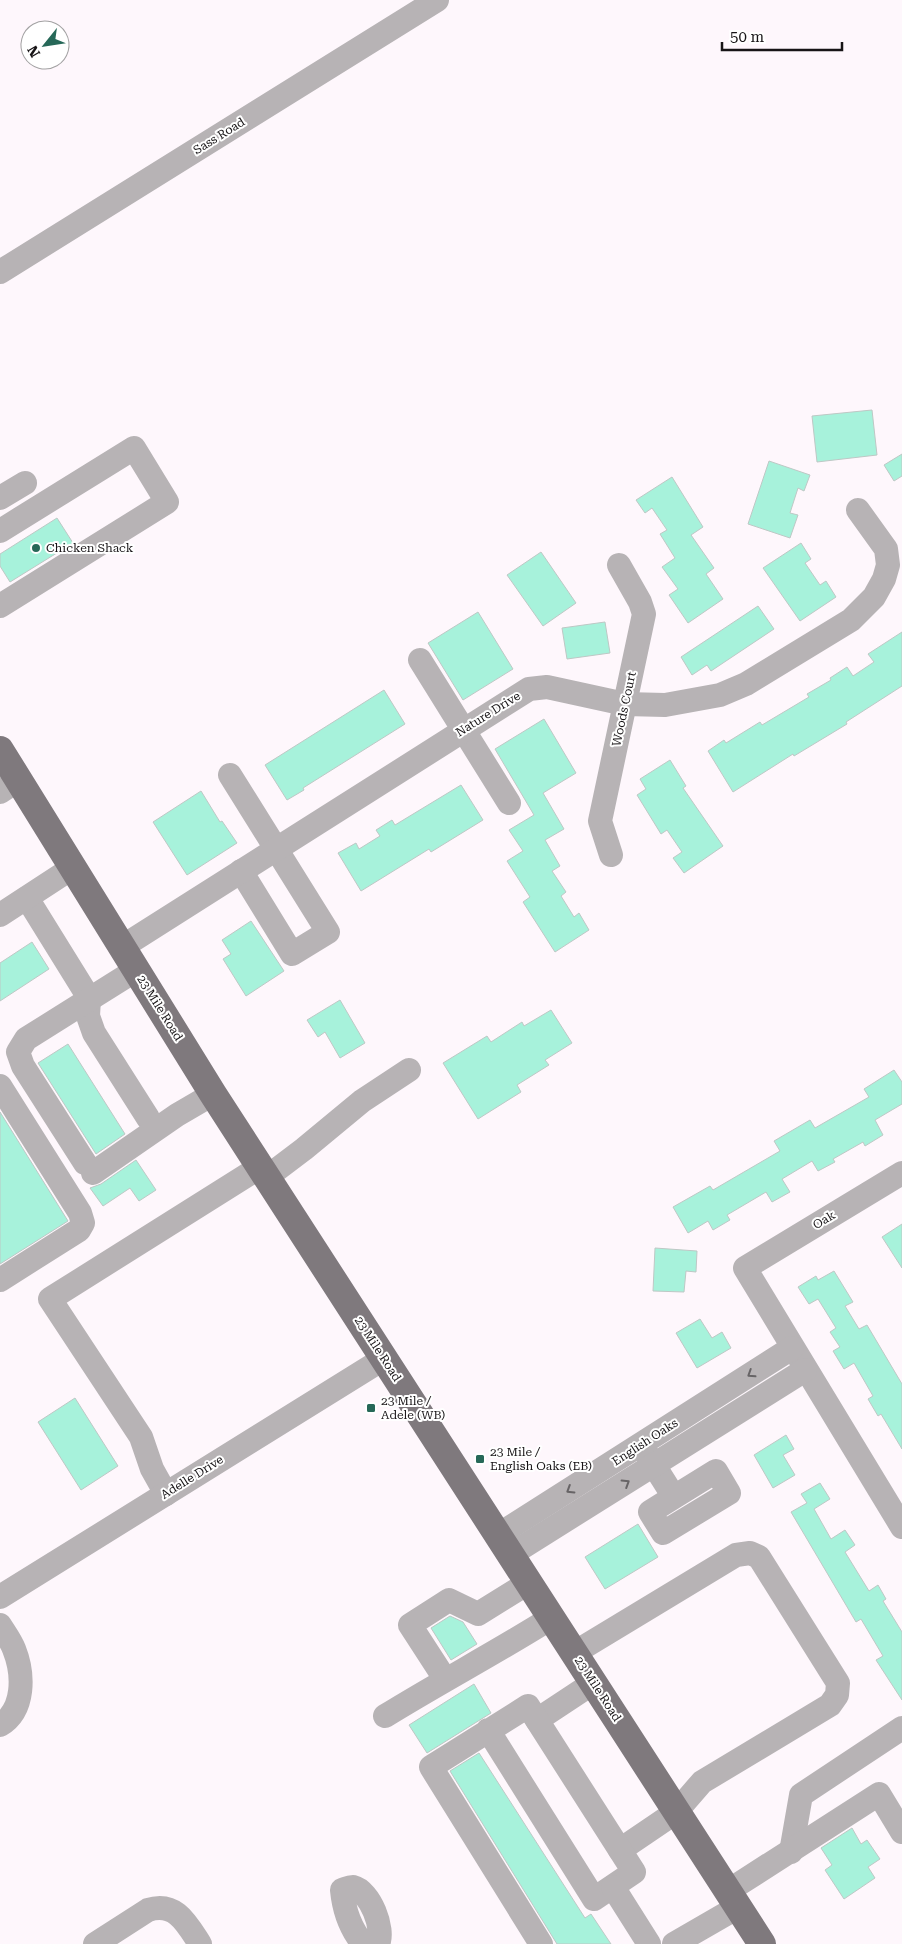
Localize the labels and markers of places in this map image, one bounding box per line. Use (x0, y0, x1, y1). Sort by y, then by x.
place label: Chicken Shack (46, 541, 134, 555)
marker: Chicken Shack (30, 542, 42, 554)
place label: 23 Mile / Adele (WB) (381, 1394, 445, 1422)
marker: 23 Mile / Adele (WB) (365, 1402, 377, 1414)
place label: 23 Mile / English Oaks (EB) (490, 1445, 592, 1473)
marker: 23 Mile / English Oaks (EB) (474, 1453, 486, 1465)

